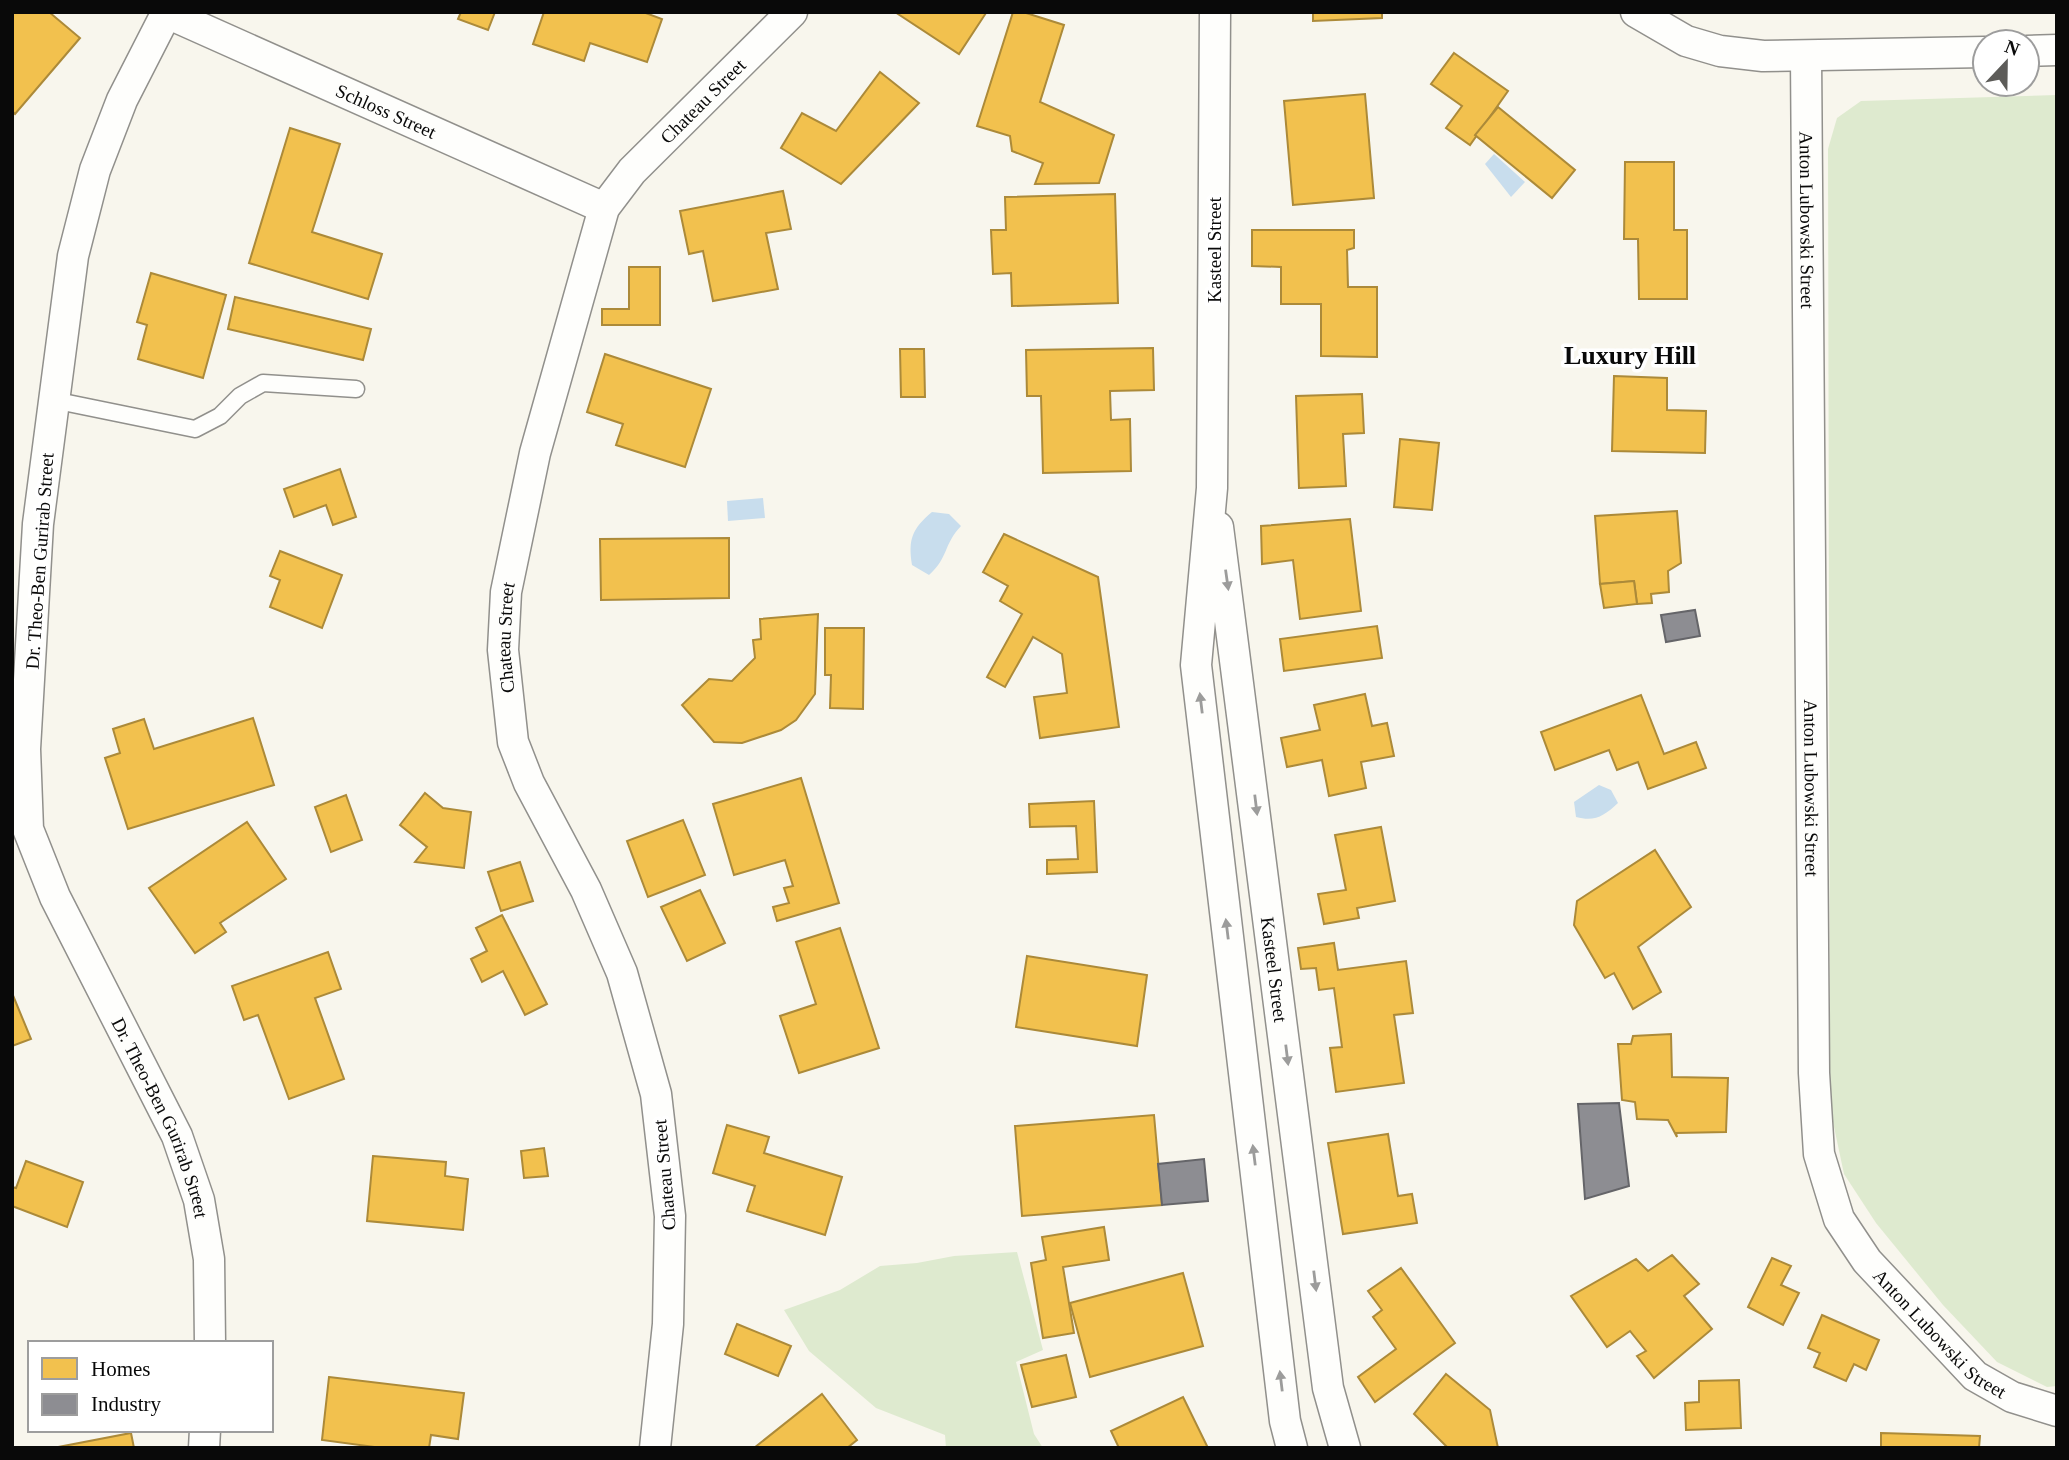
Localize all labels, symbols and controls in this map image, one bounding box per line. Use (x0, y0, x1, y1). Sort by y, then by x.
north arrow (1971, 28, 2041, 98)
text: N (2002, 35, 2023, 60)
street label: Chateau Street (656, 54, 750, 148)
street label: Schloss Street (333, 80, 440, 143)
street label: Anton Lubowski Street (1796, 131, 1818, 309)
street label: Kasteel Street (1204, 196, 1225, 303)
district label: Luxury Hill (1564, 341, 1696, 370)
street label: Dr. Theo-Ben Gurirab Street (21, 451, 58, 670)
one-way arrow (1222, 569, 1233, 591)
street label: Chateau Street (493, 579, 519, 694)
one-way arrow (1195, 692, 1206, 714)
street label: Anton Lubowski Street (1800, 699, 1822, 877)
one-way arrow (1250, 795, 1261, 817)
street label: Kasteel Street (1257, 916, 1291, 1024)
one-way arrow (1222, 918, 1233, 940)
street label: Dr. Theo-Ben Gurirab Street (107, 1014, 212, 1220)
one-way arrow (1282, 1045, 1293, 1067)
street label: Chateau Street (649, 1118, 680, 1231)
one-way arrow (1248, 1144, 1259, 1166)
street label: Anton Lubowski Street (1869, 1265, 2010, 1403)
one-way arrow (1310, 1270, 1321, 1292)
legend (28, 1341, 273, 1432)
text: Homes (91, 1357, 151, 1381)
one-way arrow (1275, 1370, 1286, 1392)
text: Industry (91, 1392, 161, 1416)

